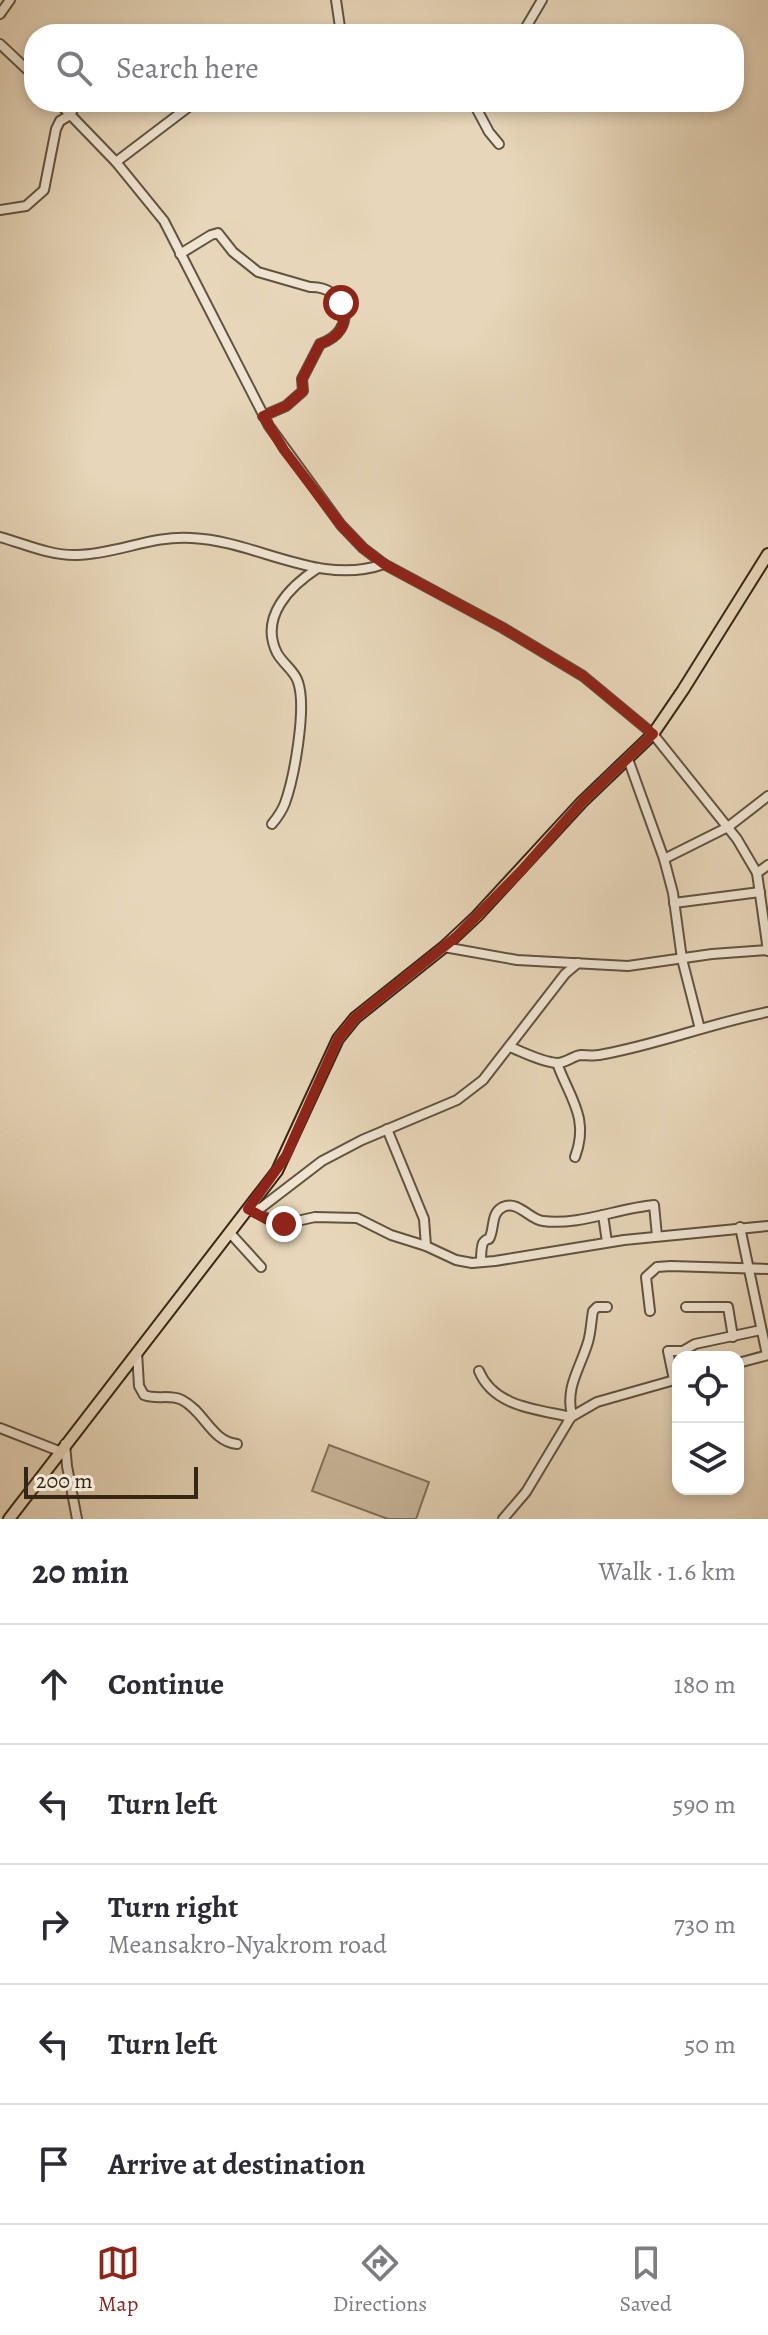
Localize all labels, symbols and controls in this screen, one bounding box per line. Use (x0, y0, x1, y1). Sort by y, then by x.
search box (24, 24, 744, 112)
icon: search (52, 46, 96, 90)
text: Search here (116, 48, 259, 88)
route start (323, 285, 359, 321)
route end (266, 1206, 302, 1242)
map controls (672, 1351, 744, 1495)
button: locate (672, 1351, 744, 1423)
button: layers (672, 1423, 744, 1495)
scale bar (24, 1463, 198, 1499)
text: 200 m (36, 1466, 93, 1496)
text: 20 min (32, 1548, 129, 1595)
text: Walk · 1.6 km (598, 1554, 736, 1589)
icon: ahead (32, 1662, 76, 1706)
text: Continue (108, 1664, 224, 1704)
text: 180 m (674, 1667, 736, 1702)
icon: left (32, 1782, 76, 1826)
text: Turn left (108, 1784, 217, 1824)
text: 590 m (672, 1787, 736, 1822)
text: Turn right (108, 1887, 238, 1927)
icon: right (32, 1902, 76, 1946)
text: 730 m (674, 1907, 736, 1942)
text: Meansakro-Nyakrom road (108, 1927, 387, 1962)
icon: left (32, 2022, 76, 2066)
text: Turn left (108, 2024, 217, 2064)
text: 50 m (684, 2027, 736, 2062)
icon: arrive (32, 2142, 76, 2186)
text: Arrive at destination (108, 2144, 365, 2184)
tab: Map (96, 2241, 140, 2319)
tab: Directions (333, 2241, 427, 2319)
tab: Saved (620, 2241, 672, 2319)

